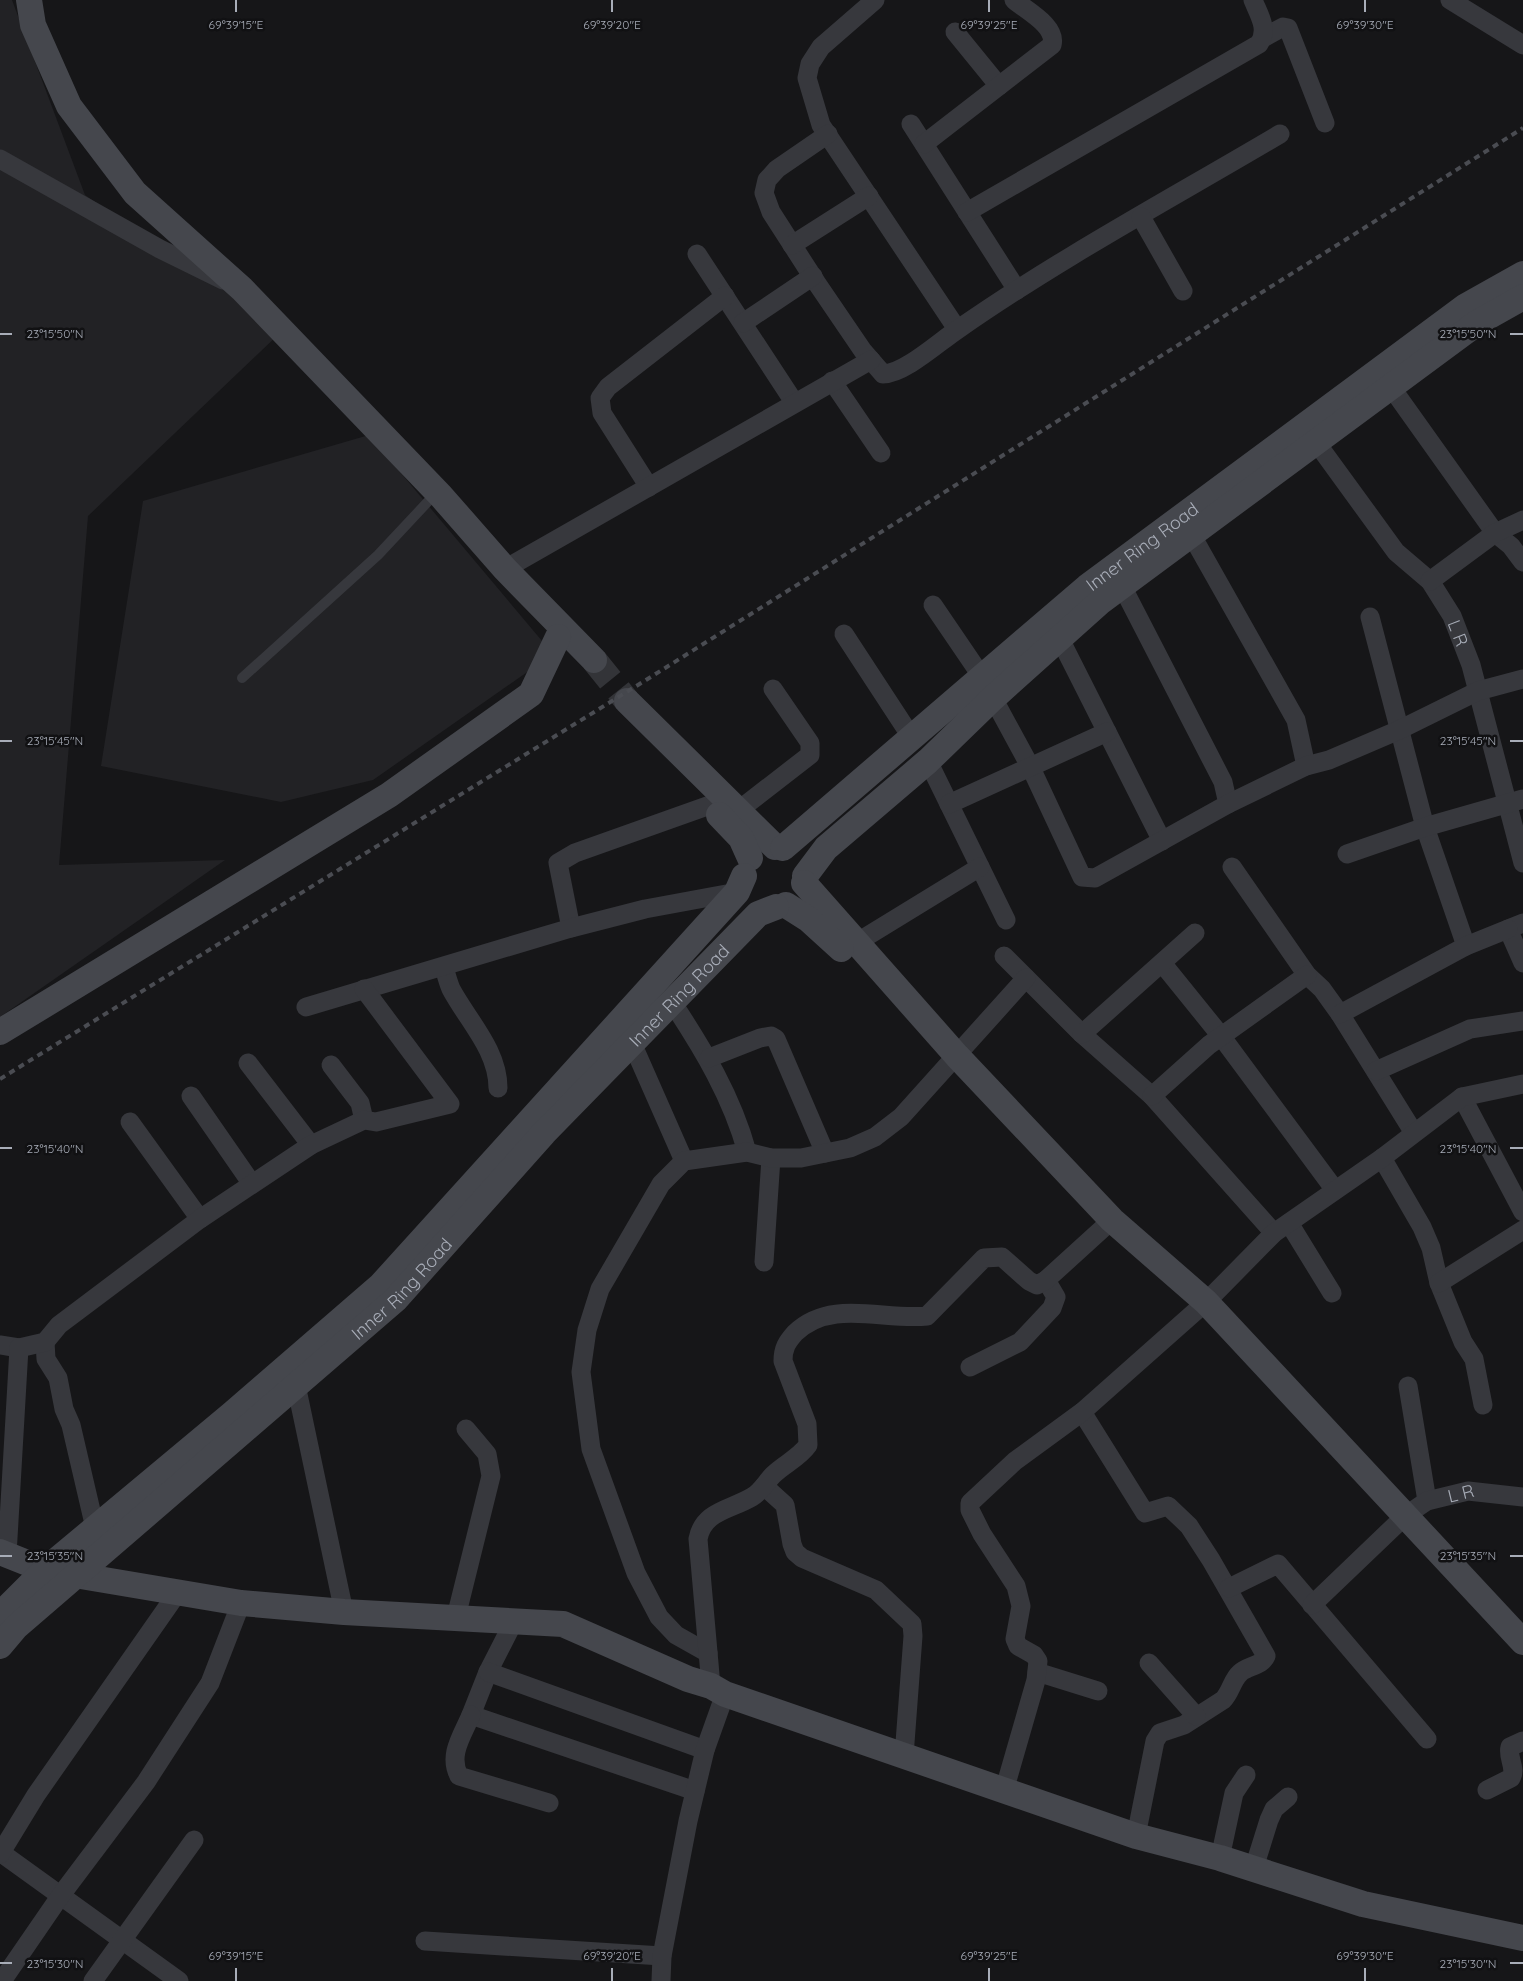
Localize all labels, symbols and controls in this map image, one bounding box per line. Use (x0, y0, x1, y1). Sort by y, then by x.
text: 69°39'15"E (209, 17, 264, 32)
text: 69°39'20"E (583, 17, 641, 32)
text: 69°39'25"E (960, 17, 1018, 32)
text: 69°39'30"E (1336, 17, 1394, 32)
text: 23°15'50"N (26, 326, 84, 341)
text: 23°15'50"N (1439, 326, 1497, 341)
street label: Inner Ring Road (1081, 497, 1203, 596)
street label: L R (1443, 616, 1474, 649)
text: 23°15'45"N (27, 733, 83, 748)
text: 23°15'45"N (1440, 733, 1496, 748)
street label: Inner Ring Road (623, 939, 734, 1051)
text: 23°15'40"N (26, 1141, 84, 1156)
text: 23°15'40"N (1439, 1141, 1497, 1156)
street label: Inner Ring Road (346, 1233, 457, 1344)
street label: L R (1445, 1478, 1476, 1507)
text: 23°15'35"N (27, 1548, 83, 1563)
text: 23°15'35"N (1440, 1548, 1496, 1563)
text: 69°39'15"E (209, 1948, 264, 1963)
text: 69°39'20"E (583, 1948, 641, 1963)
text: 69°39'25"E (960, 1948, 1018, 1963)
text: 69°39'30"E (1336, 1948, 1394, 1963)
text: 23°15'30"N (27, 1956, 83, 1971)
text: 23°15'30"N (1440, 1956, 1496, 1971)

